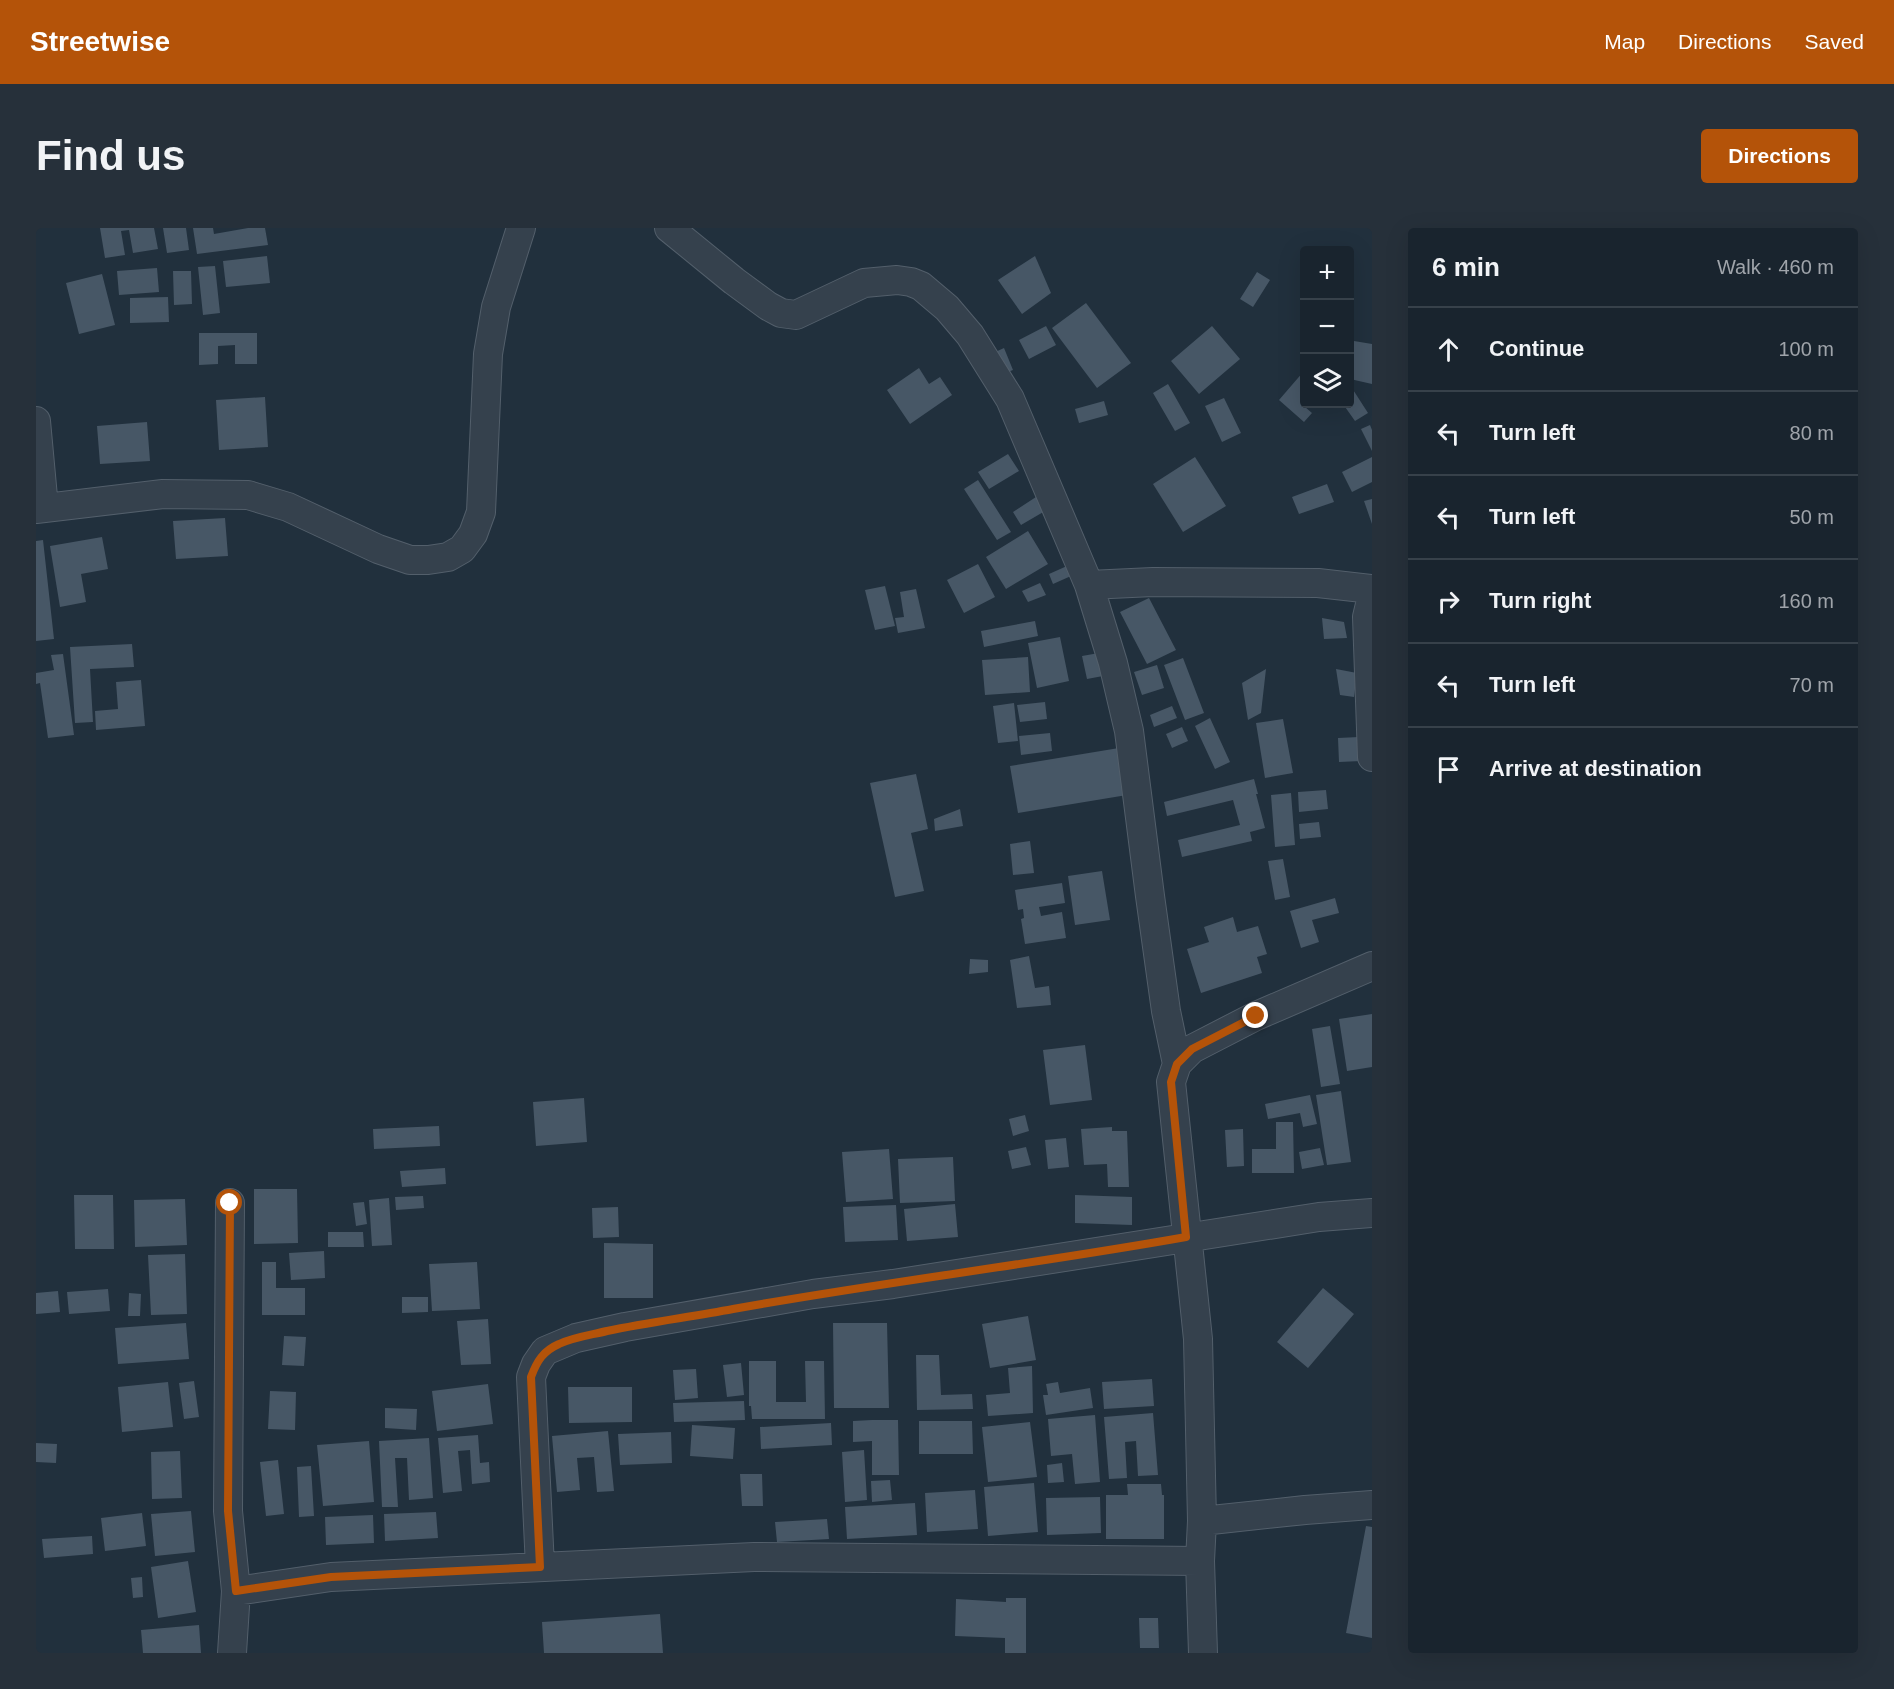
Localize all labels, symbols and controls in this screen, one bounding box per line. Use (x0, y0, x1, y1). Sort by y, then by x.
text: Streetwise (30, 26, 170, 57)
text: Map (1604, 30, 1645, 53)
text: Directions (1678, 30, 1771, 53)
text: Saved (1804, 30, 1864, 53)
button: Directions (1701, 129, 1858, 183)
text: Find us (36, 132, 185, 179)
map controls (1300, 246, 1354, 408)
button: + (1300, 246, 1354, 300)
text: 6 min (1432, 252, 1500, 282)
text: Walk · 460 m (1717, 256, 1834, 278)
button: − (1300, 300, 1354, 354)
icon: ahead (1432, 333, 1465, 366)
text: Continue (1489, 336, 1584, 361)
text: 100 m (1778, 338, 1834, 360)
button: layers (1300, 354, 1354, 408)
icon: left (1432, 417, 1465, 450)
text: Turn left (1489, 420, 1575, 445)
text: 80 m (1790, 422, 1834, 444)
icon: left (1432, 501, 1465, 534)
text: Turn left (1489, 504, 1575, 529)
text: 50 m (1790, 506, 1834, 528)
icon: right (1432, 585, 1465, 618)
text: Turn right (1489, 588, 1591, 613)
text: 160 m (1778, 590, 1834, 612)
icon: left (1432, 669, 1465, 702)
text: Turn left (1489, 672, 1575, 697)
text: 70 m (1790, 674, 1834, 696)
icon: arrive (1432, 753, 1465, 786)
text: Arrive at destination (1489, 756, 1702, 781)
route end (1242, 1002, 1268, 1028)
route start (216, 1189, 242, 1215)

